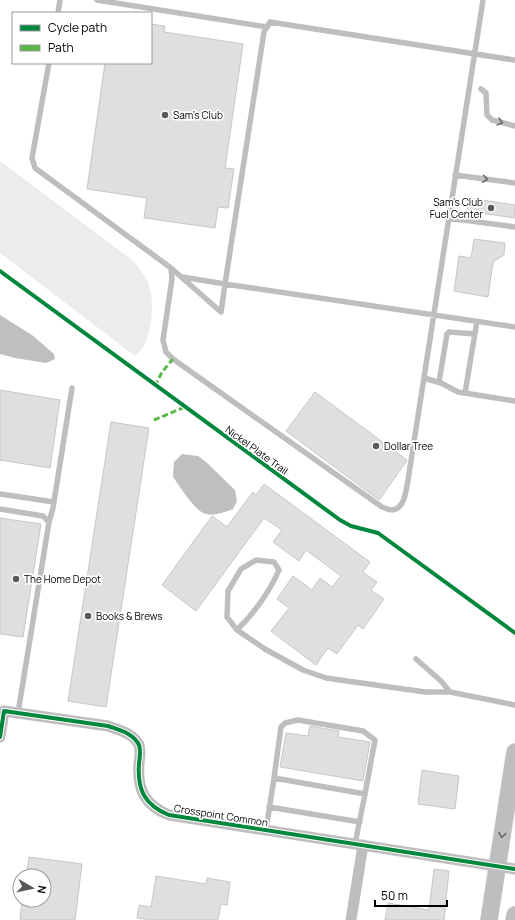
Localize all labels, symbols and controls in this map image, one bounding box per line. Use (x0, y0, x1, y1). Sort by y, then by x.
legend (12, 12, 152, 64)
text: Cycle path (48, 19, 107, 36)
text: Path (48, 39, 74, 56)
place label: Sam's Club (173, 108, 223, 122)
marker: Sam's Club (160, 110, 170, 120)
one-way arrow (497, 118, 503, 126)
one-way arrow (482, 174, 488, 183)
place label: Sam's Club Fuel Center (430, 195, 483, 221)
marker: Sam's Club Fuel Center (486, 203, 496, 213)
street label: Nickel Plate Trail (223, 422, 291, 478)
place label: Dollar Tree (384, 439, 433, 453)
marker: Dollar Tree (371, 441, 381, 451)
place label: The Home Depot (24, 572, 101, 586)
marker: The Home Depot (11, 574, 21, 584)
place label: Books & Brews (96, 609, 163, 623)
marker: Books & Brews (83, 611, 93, 621)
street label: Crosspoint Common (173, 801, 269, 829)
one-way arrow (498, 832, 507, 838)
north arrow (12, 868, 52, 908)
scale bar (375, 882, 447, 908)
text: N (34, 885, 50, 895)
text: 50 m (381, 887, 408, 904)

